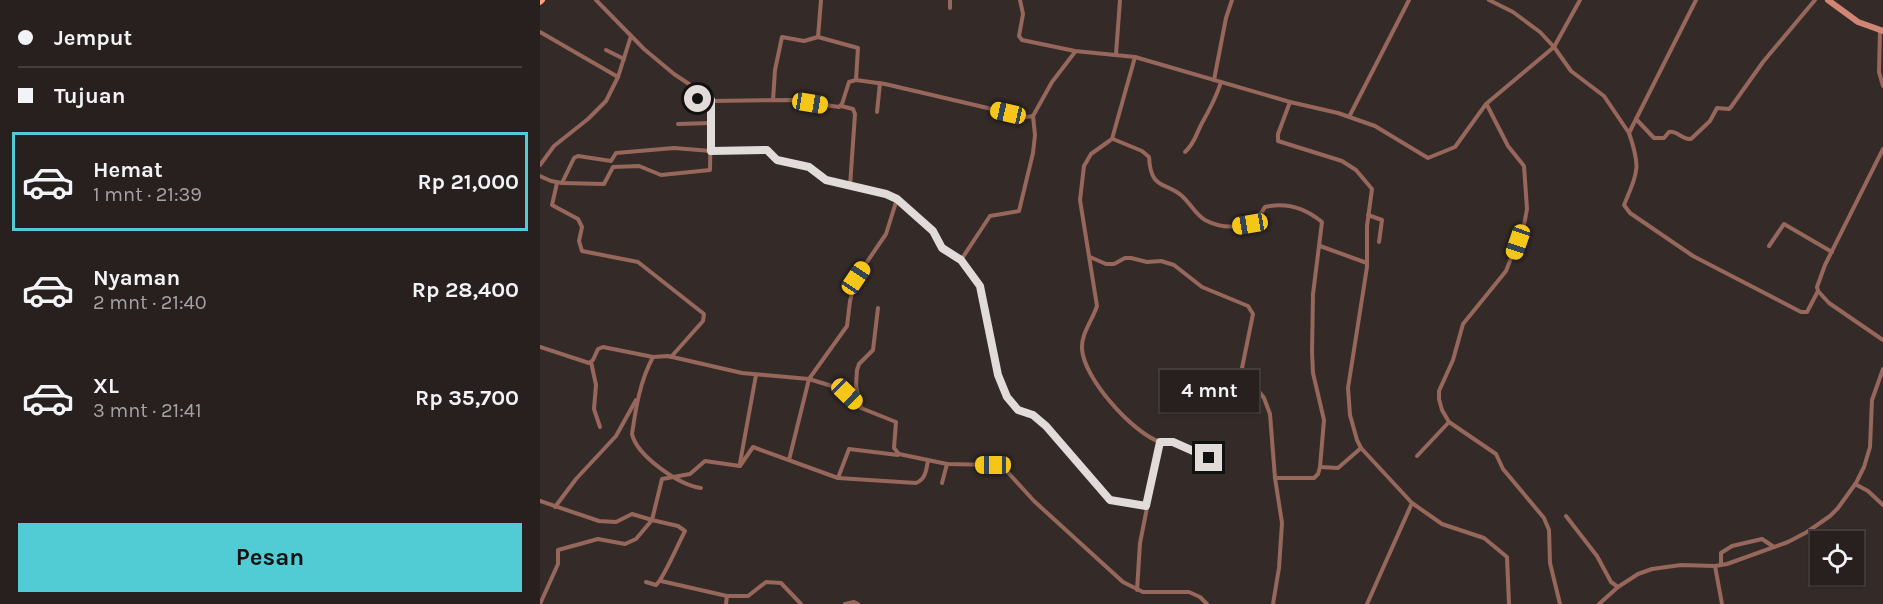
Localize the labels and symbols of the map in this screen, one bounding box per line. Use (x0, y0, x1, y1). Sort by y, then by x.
route start (684, 85, 711, 112)
car (791, 91, 829, 115)
car (988, 100, 1028, 126)
car (1231, 212, 1269, 236)
car (1504, 222, 1532, 262)
car (838, 258, 874, 298)
callout: 4 mnt (1160, 371, 1258, 413)
car (828, 375, 866, 413)
route end (1195, 444, 1222, 471)
car (975, 456, 1011, 474)

